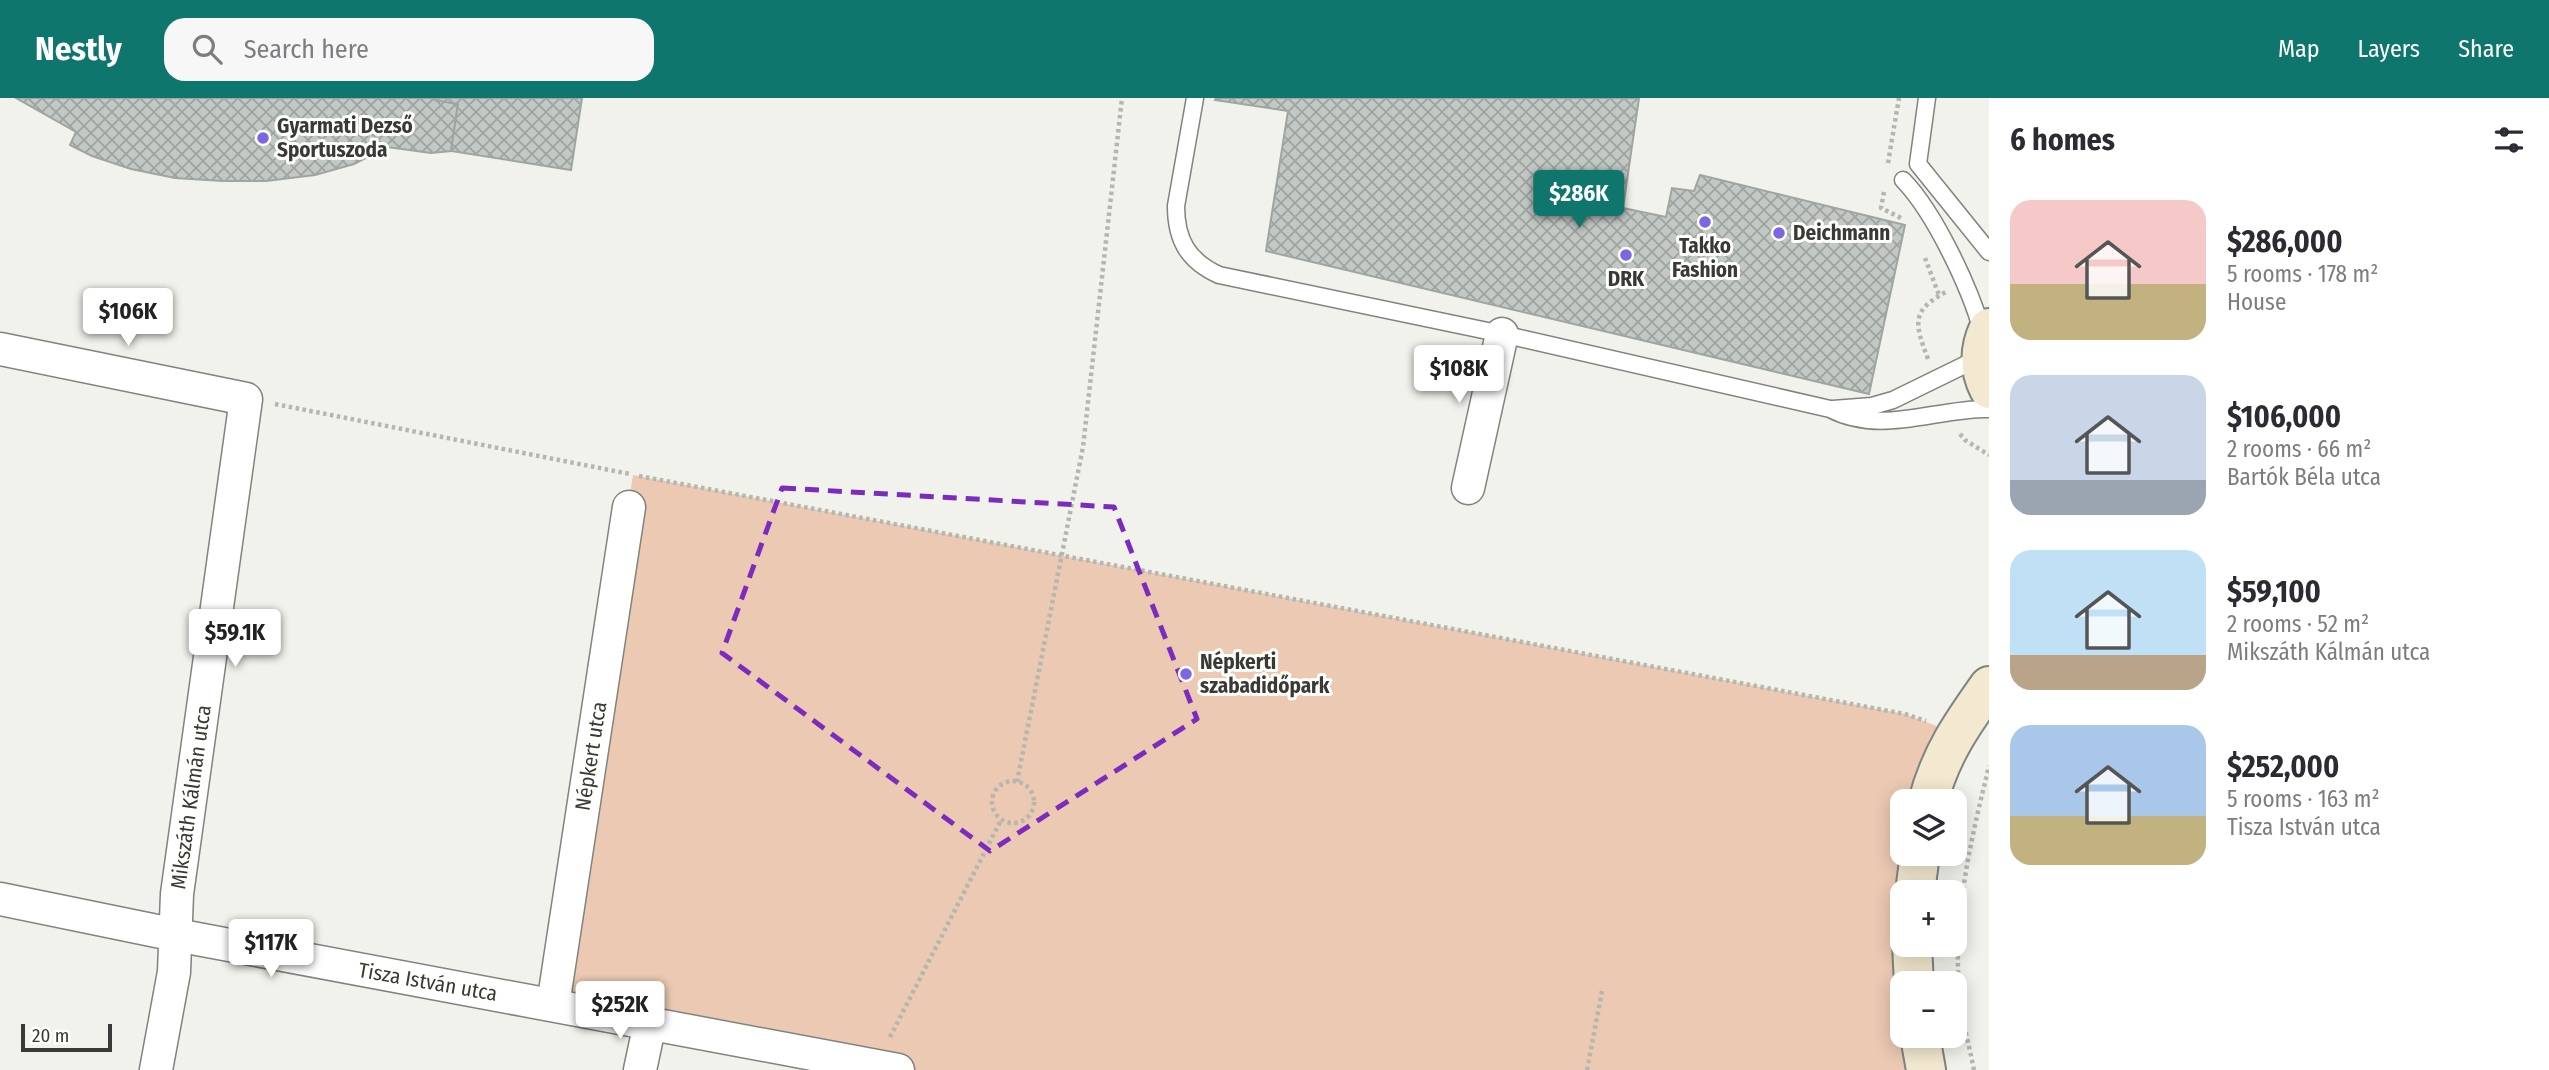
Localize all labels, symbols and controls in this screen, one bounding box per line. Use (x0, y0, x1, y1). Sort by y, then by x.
search box (164, 18, 654, 81)
text: Nestly (35, 29, 122, 69)
icon: search (188, 30, 226, 68)
text: Search here (244, 34, 369, 65)
text: Map (2278, 35, 2320, 63)
text: Layers (2358, 35, 2420, 63)
text: Share (2458, 35, 2514, 63)
place label: Gyarmati Dezső Sportuszoda (277, 113, 413, 163)
icon: filters (2490, 121, 2528, 159)
text: 6 homes (2010, 122, 2115, 158)
marker: Gyarmati Dezső Sportuszoda (255, 130, 271, 146)
pin: $286K (1530, 170, 1628, 230)
text: $286K (1549, 179, 1609, 207)
marker: Takko Fashion (1697, 214, 1713, 230)
place label: Deichmann (1793, 220, 1890, 246)
text: $286,000 (2227, 224, 2343, 260)
marker: Deichmann (1771, 225, 1787, 241)
icon: home (2066, 228, 2150, 312)
place label: Takko Fashion (1672, 233, 1738, 283)
marker: DRK (1618, 247, 1634, 263)
text: 5 rooms · 178 m² (2227, 260, 2378, 288)
place label: DRK (1608, 266, 1645, 292)
pin: $106K (79, 288, 177, 348)
text: House (2227, 288, 2286, 316)
text: $106K (99, 297, 157, 325)
pin: $108K (1410, 345, 1508, 405)
text: $108K (1430, 354, 1488, 382)
text: $106,000 (2227, 399, 2341, 435)
icon: home (2066, 403, 2150, 487)
text: 2 rooms · 66 m² (2227, 435, 2371, 463)
text: Bartók Béla utca (2227, 463, 2381, 491)
text: $59,100 (2227, 574, 2321, 610)
icon: home (2066, 578, 2150, 662)
pin: $59.1K (178, 610, 292, 669)
text: 2 rooms · 52 m² (2227, 610, 2369, 638)
text: $59.1K (205, 618, 265, 646)
text: Mikszáth Kálmán utca (2227, 638, 2430, 666)
place label: Népkerti szabadidőpark (1200, 649, 1330, 699)
marker: Népkerti szabadidőpark (1178, 666, 1194, 682)
street label: Népkert utca (570, 700, 612, 812)
street label: Mikszáth Kálmán utca (165, 703, 217, 891)
text: $252,000 (2227, 749, 2339, 785)
icon: home (2066, 753, 2150, 837)
text: 5 rooms · 163 m² (2227, 785, 2380, 813)
map controls (1890, 789, 1967, 1048)
button: layers (1890, 789, 1967, 866)
text: Tisza István utca (2227, 813, 2381, 841)
button: + (1890, 880, 1967, 957)
pin: $117K (222, 920, 320, 979)
text: $117K (245, 928, 297, 956)
street label: Tisza István utca (357, 957, 499, 1007)
button: − (1890, 971, 1967, 1048)
pin: $252K (571, 982, 669, 1041)
text: $252K (592, 990, 648, 1018)
scale bar (21, 1021, 112, 1053)
text: 20 m (32, 1024, 69, 1047)

